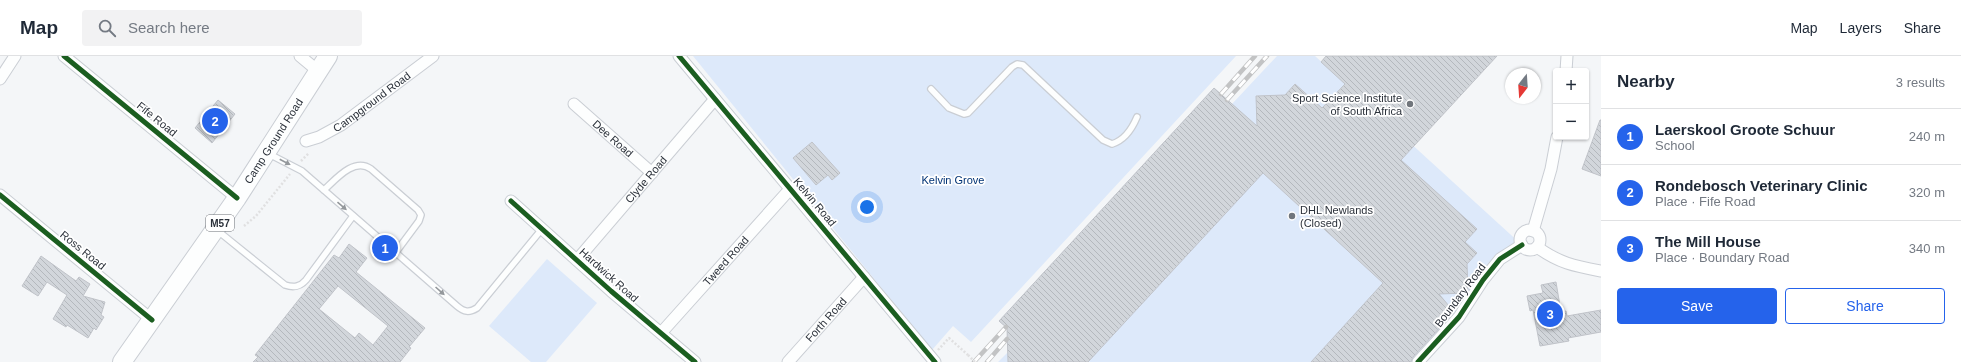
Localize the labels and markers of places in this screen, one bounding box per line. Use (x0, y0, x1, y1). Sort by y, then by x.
place label: Sport Science Institute of South Africa (1292, 92, 1403, 117)
marker: Sport Science Institute of South Africa (1405, 99, 1415, 109)
pin: 2 (202, 106, 228, 136)
place label: DHL Newlands (Closed) (1300, 204, 1373, 229)
marker: DHL Newlands (Closed) (1287, 211, 1297, 221)
pin: 1 (372, 233, 398, 263)
pin: 3 (1537, 299, 1563, 329)

